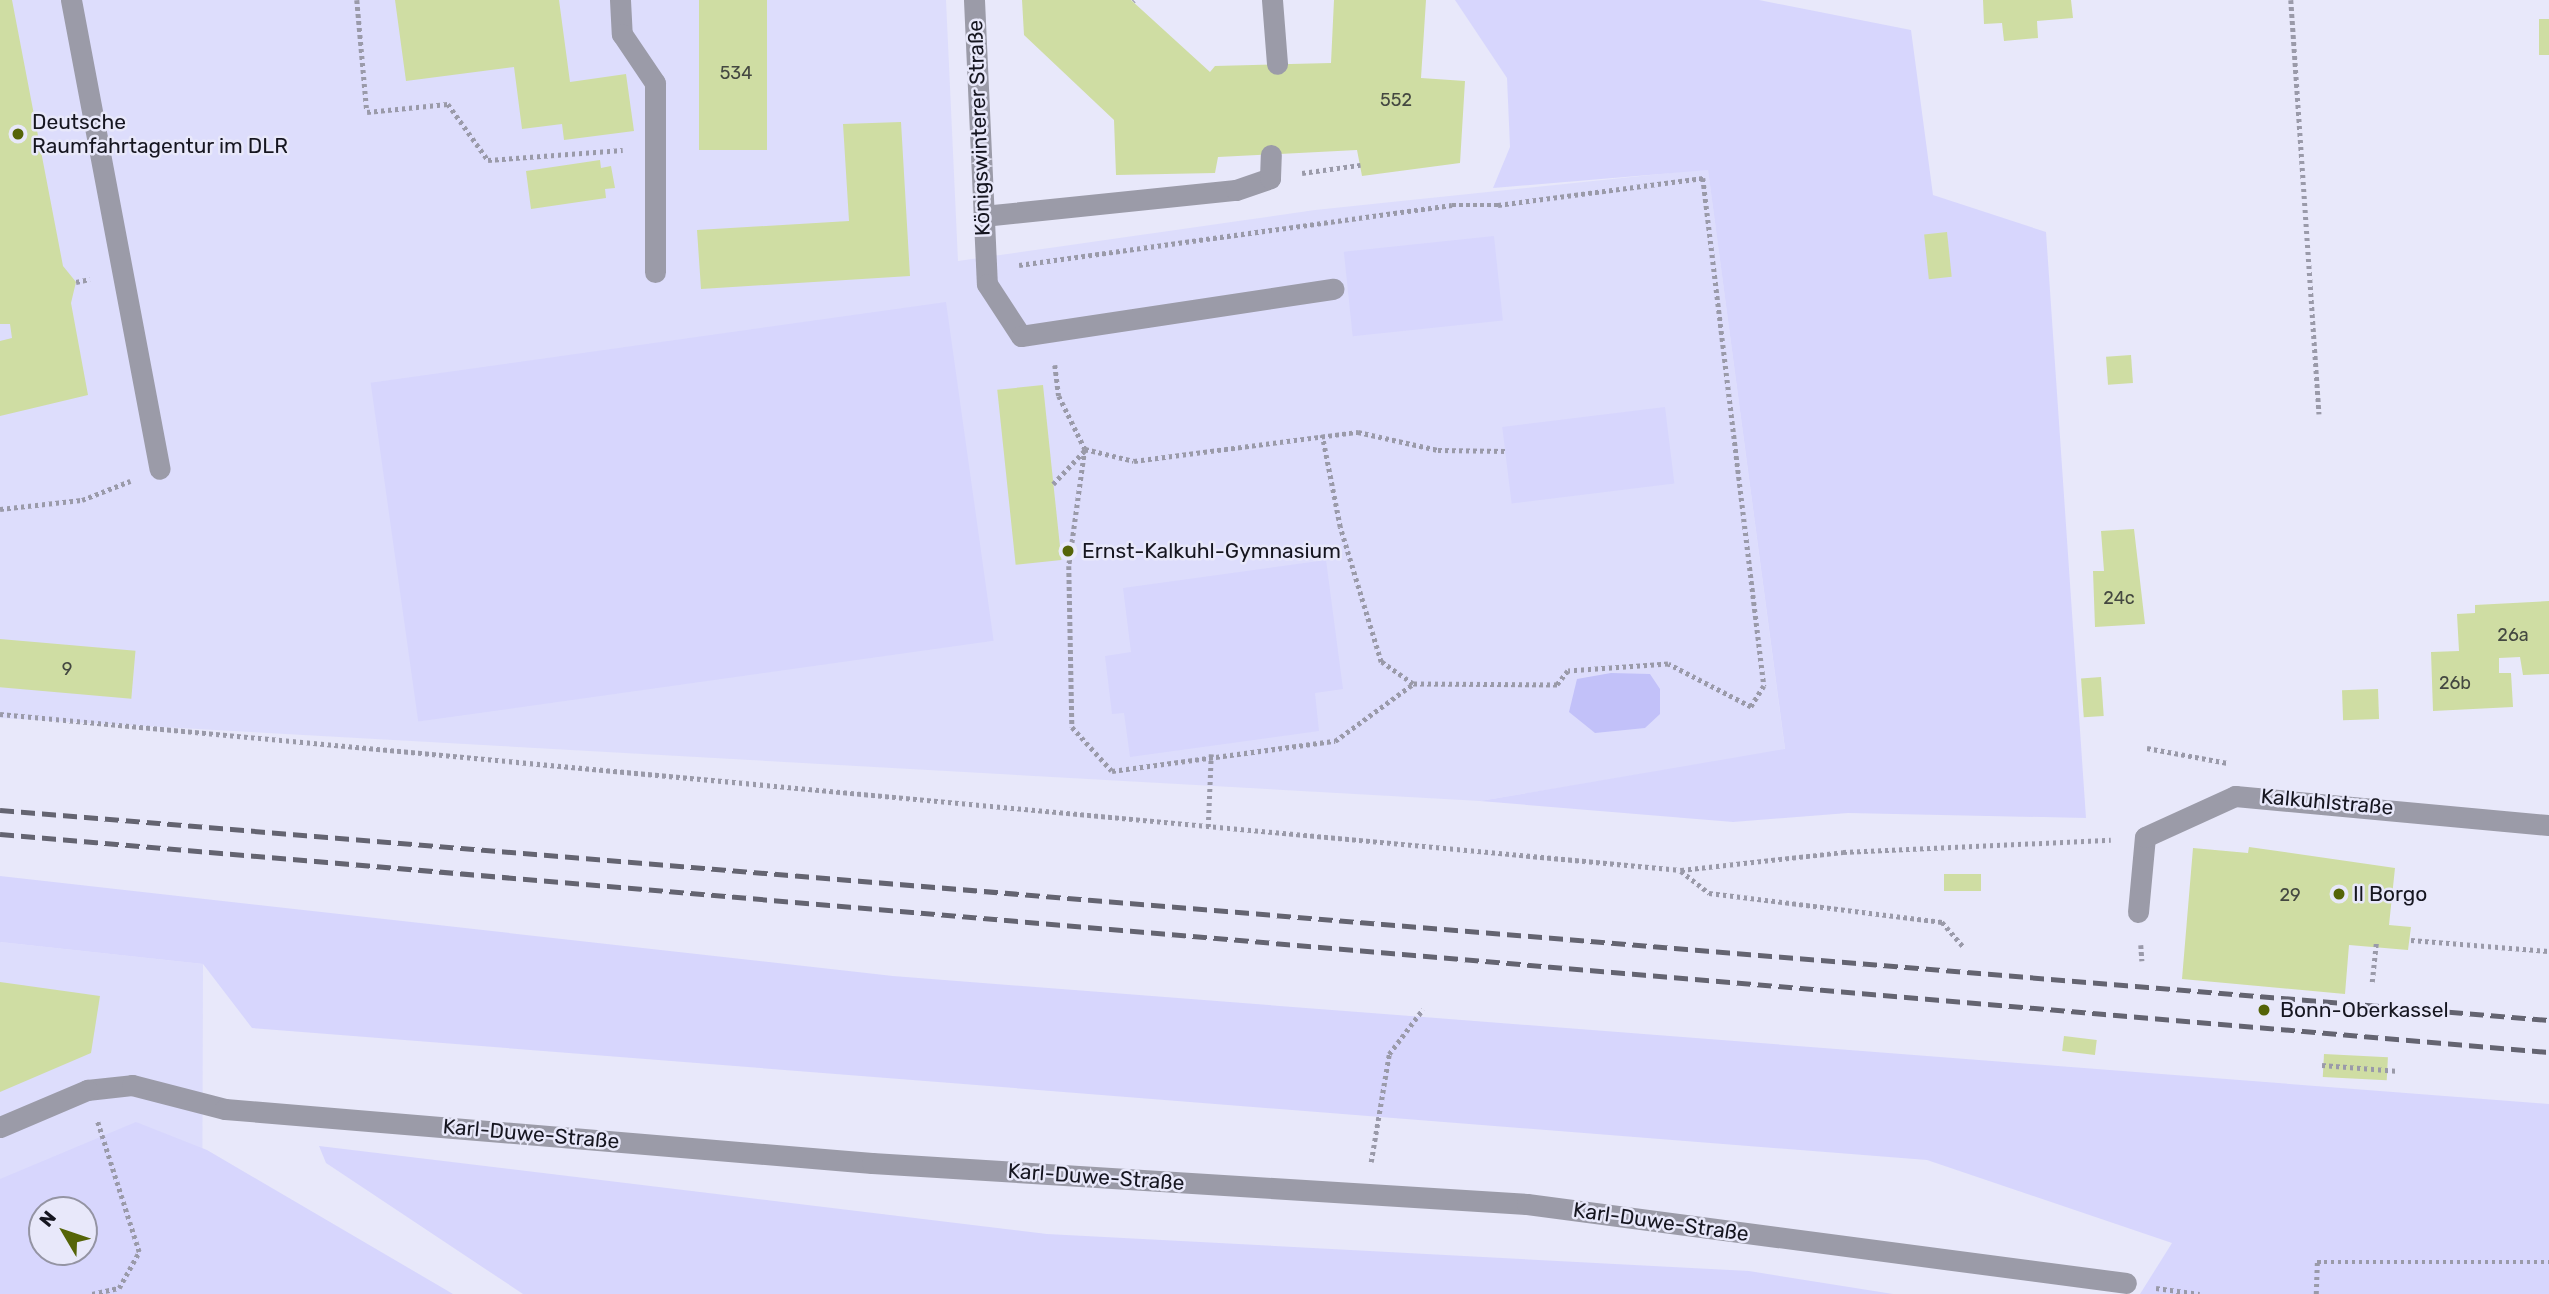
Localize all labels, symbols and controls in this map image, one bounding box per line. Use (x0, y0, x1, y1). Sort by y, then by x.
street label: Königswinterer Straße (963, 19, 995, 237)
house number: 534 (720, 62, 752, 84)
house number: 552 (1380, 89, 1412, 111)
place label: Deutsche Raumfahrtagentur im DLR (32, 109, 288, 159)
marker: Deutsche Raumfahrtagentur im DLR (10, 126, 26, 142)
place label: Ernst-Kalkuhl-Gymnasium (1082, 538, 1341, 564)
marker: Ernst-Kalkuhl-Gymnasium (1060, 543, 1076, 559)
house number: 24c (2103, 587, 2135, 609)
house number: 26a (2497, 624, 2529, 646)
house number: 9 (62, 658, 72, 680)
house number: 26b (2439, 672, 2471, 694)
street label: Kalkuhlstraße (2260, 784, 2394, 820)
place label: Il Borgo (2353, 881, 2427, 907)
house number: 29 (2279, 884, 2301, 906)
marker: Il Borgo (2331, 886, 2347, 902)
place label: Bonn-Oberkassel (2280, 997, 2449, 1023)
marker: Bonn-Oberkassel (2254, 1000, 2274, 1020)
street label: Karl-Duwe-Straße (442, 1114, 620, 1154)
street label: Karl-Duwe-Straße (1007, 1158, 1185, 1196)
north arrow (28, 1196, 98, 1266)
street label: Karl-Duwe-Straße (1572, 1197, 1750, 1247)
text: N (35, 1206, 61, 1231)

